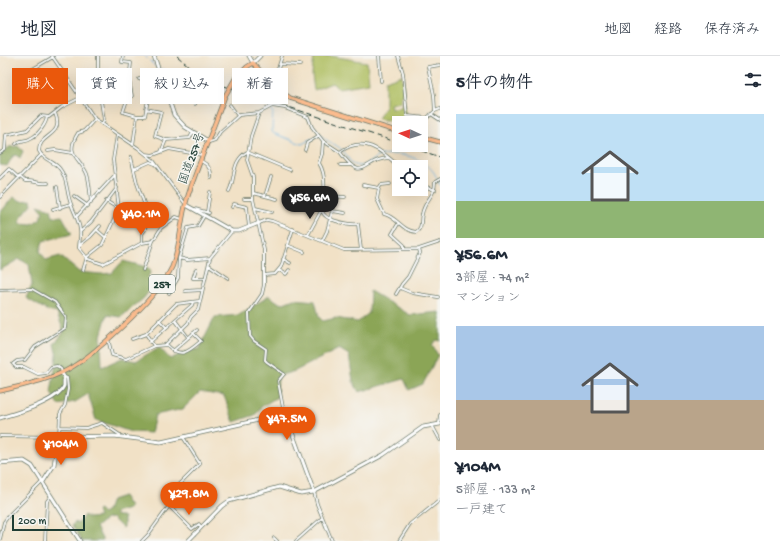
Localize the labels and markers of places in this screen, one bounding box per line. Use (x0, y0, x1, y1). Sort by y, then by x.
pin: ¥56.6M (277, 186, 343, 220)
pin: ¥40.1M (108, 202, 174, 236)
pin: ¥47.5M (254, 407, 320, 441)
pin: ¥104M (33, 432, 89, 466)
pin: ¥29.8M (156, 482, 222, 516)

